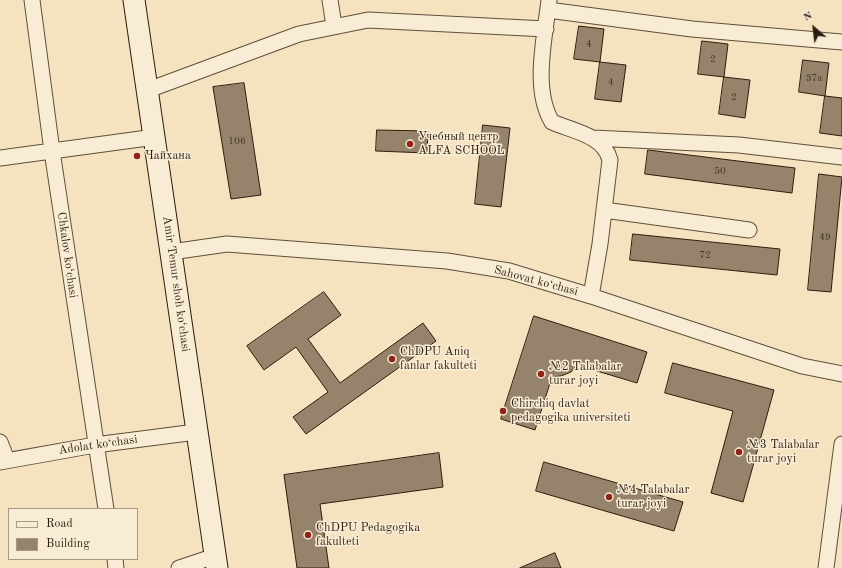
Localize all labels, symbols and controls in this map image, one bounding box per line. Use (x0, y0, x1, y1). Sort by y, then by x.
north arrow (794, 8, 834, 48)
text: N (802, 10, 814, 24)
house number: 4 (586, 38, 592, 50)
house number: 2 (710, 53, 716, 65)
house number: 37a (806, 72, 822, 84)
house number: 4 (608, 76, 614, 88)
house number: 2 (731, 91, 737, 103)
place label: Учебный центр ALFA SCHOOL (418, 130, 505, 158)
house number: 106 (228, 135, 246, 147)
marker: Учебный центр ALFA SCHOOL (405, 139, 415, 149)
place label: Чайхана (145, 149, 191, 163)
marker: Чайхана (132, 151, 142, 161)
house number: 50 (714, 165, 726, 177)
street label: Chkalov ko‘chasi (54, 211, 80, 299)
street label: Amir Temur shoh ko‘chasi (159, 215, 193, 353)
house number: 49 (819, 231, 831, 243)
house number: 72 (699, 249, 711, 261)
street label: Sahovat ko‘chasi (492, 263, 580, 299)
place label: ChDPU Aniq fanlar fakulteti (400, 345, 477, 373)
marker: ChDPU Aniq fanlar fakulteti (387, 354, 397, 364)
place label: №2 Talabalar turar joyi (549, 360, 621, 388)
marker: №2 Talabalar turar joyi (536, 369, 546, 379)
place label: Chirchiq davlat pedagogika universiteti (511, 397, 631, 425)
marker: Chirchiq davlat pedagogika universiteti (498, 406, 508, 416)
street label: Adolat ko‘chasi (57, 432, 139, 458)
place label: №3 Talabalar turar joyi (747, 438, 819, 466)
marker: №3 Talabalar turar joyi (734, 447, 744, 457)
place label: №4 Talabalar turar joyi (617, 483, 689, 511)
marker: №4 Talabalar turar joyi (604, 492, 614, 502)
legend (8, 508, 138, 560)
text: Road (46, 518, 73, 530)
place label: ChDPU Pedagogika fakulteti (316, 521, 420, 549)
marker: ChDPU Pedagogika fakulteti (303, 530, 313, 540)
text: Building (46, 538, 90, 550)

